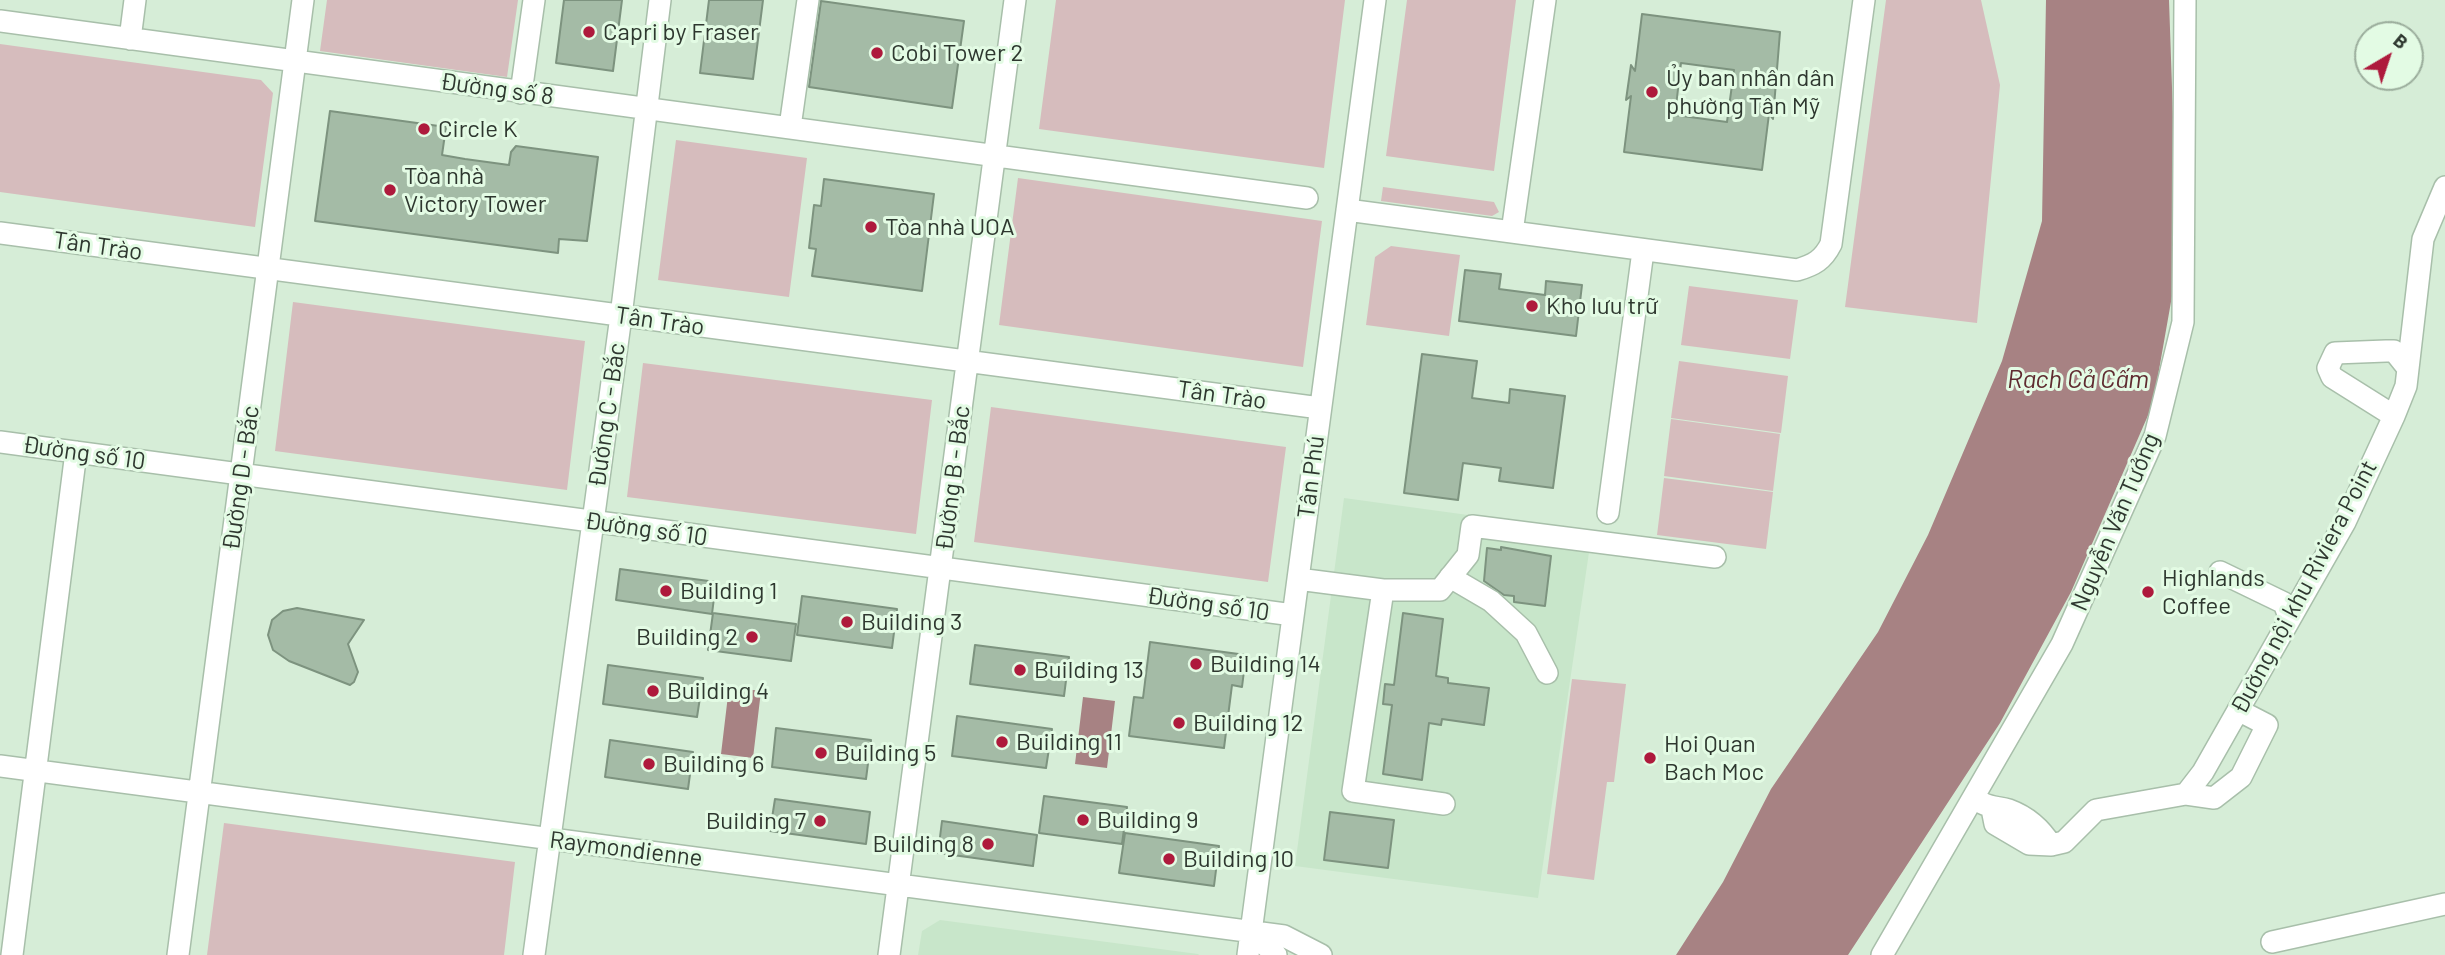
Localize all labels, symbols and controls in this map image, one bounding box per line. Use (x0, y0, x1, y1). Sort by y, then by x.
place label: Capri by Fraser (603, 18, 759, 46)
north arrow (2354, 21, 2424, 91)
marker: Capri by Fraser (581, 24, 597, 40)
text: B (2389, 28, 2413, 53)
place label: Cobi Tower 2 (891, 39, 1023, 67)
marker: Cobi Tower 2 (869, 45, 885, 61)
place label: Ủy ban nhân dân phường Tân Mỹ (1666, 64, 1835, 120)
street label: Đường số 8 (438, 67, 556, 111)
marker: Ủy ban nhân dân phường Tân Mỹ (1644, 84, 1660, 100)
place label: Circle K (438, 115, 518, 143)
marker: Circle K (416, 121, 432, 137)
place label: Tòa nhà Victory Tower (404, 162, 546, 218)
marker: Tòa nhà Victory Tower (382, 182, 398, 198)
place label: Tòa nhà UOA (885, 213, 1014, 241)
marker: Tòa nhà UOA (863, 219, 879, 235)
street label: Tân Trào (52, 226, 144, 266)
place label: Kho lưu trữ (1546, 292, 1658, 320)
marker: Kho lưu trữ (1524, 298, 1540, 314)
street label: Tân Trào (614, 301, 706, 341)
street label: Đường C - Bắc (583, 341, 631, 489)
water label: Rạch Cả Cấm (2007, 363, 2149, 395)
street label: Tân Trào (1176, 375, 1268, 415)
street label: Đường D - Bắc (217, 404, 265, 552)
street label: Đường B - Bắc (930, 404, 976, 552)
street label: Nguyễn Văn Tưởng (2065, 429, 2165, 615)
street label: Đường số 10 (21, 430, 147, 476)
street label: Tân Phú (1292, 434, 1330, 520)
street label: Đường nội khu Riviera Point (2225, 455, 2383, 719)
street label: Đường số 10 (583, 506, 709, 552)
place label: Highlands Coffee (2162, 564, 2265, 620)
place label: Building 1 (680, 577, 777, 605)
street label: Đường số 10 (1145, 581, 1271, 627)
marker: Building 1 (658, 583, 674, 599)
marker: Highlands Coffee (2140, 584, 2156, 600)
place label: Building 3 (861, 608, 962, 636)
marker: Building 3 (839, 614, 855, 630)
place label: Building 2 (636, 623, 738, 651)
marker: Building 2 (744, 629, 760, 645)
place label: Building 14 (1210, 650, 1321, 678)
place label: Building 13 (1034, 656, 1144, 684)
marker: Building 14 (1188, 656, 1204, 672)
marker: Building 13 (1012, 662, 1028, 678)
place label: Building 4 (667, 677, 769, 705)
marker: Building 4 (645, 683, 661, 699)
place label: Building 12 (1193, 709, 1303, 737)
marker: Building 12 (1171, 715, 1187, 731)
place label: Building 11 (1016, 728, 1122, 756)
place label: Hoi Quan Bach Moc (1664, 730, 1764, 786)
marker: Building 11 (994, 734, 1010, 750)
place label: Building 5 (835, 739, 936, 767)
marker: Building 5 (813, 745, 829, 761)
place label: Building 6 (663, 750, 764, 778)
marker: Hoi Quan Bach Moc (1642, 750, 1658, 766)
marker: Building 6 (641, 756, 657, 772)
place label: Building 9 (1097, 806, 1199, 834)
place label: Building 7 (706, 807, 806, 835)
marker: Building 9 (1075, 812, 1091, 828)
marker: Building 7 (812, 813, 828, 829)
street label: Raymondienne (548, 825, 704, 873)
place label: Building 8 (872, 830, 974, 858)
marker: Building 8 (980, 836, 996, 852)
place label: Building 10 (1183, 845, 1294, 873)
marker: Building 10 (1161, 851, 1177, 867)

